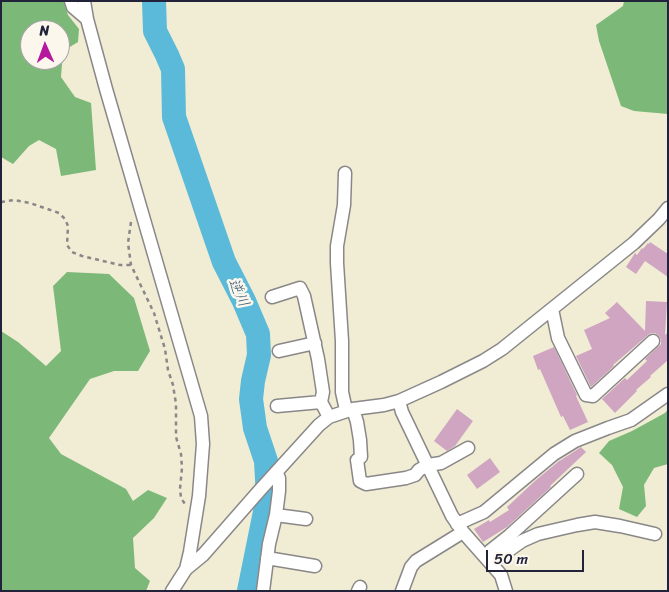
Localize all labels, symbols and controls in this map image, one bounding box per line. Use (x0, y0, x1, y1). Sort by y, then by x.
text: N (39, 18, 50, 43)
north arrow (20, 20, 70, 70)
water label: 逆川 (224, 276, 252, 310)
scale bar (489, 540, 586, 572)
text: 50 m (494, 546, 528, 572)

